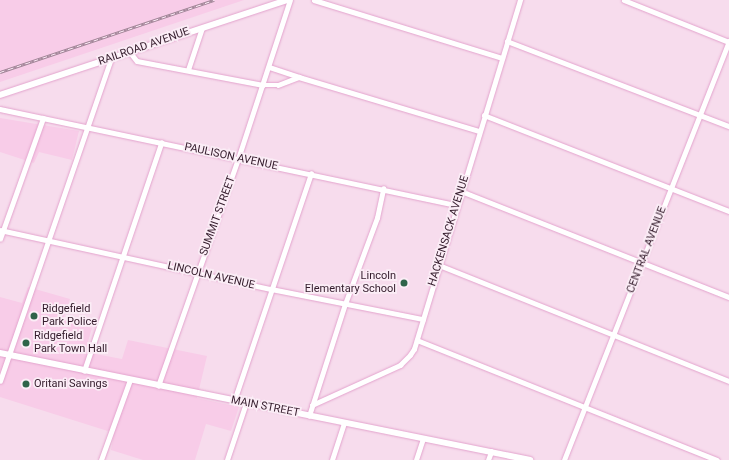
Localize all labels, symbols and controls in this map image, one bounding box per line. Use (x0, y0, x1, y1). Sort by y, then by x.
street label: RAILROAD AVENUE (97, 25, 191, 69)
street label: PAULISON AVENUE (183, 141, 279, 173)
street label: SUMMIT STREET (197, 174, 239, 258)
street label: HACKENSACK AVENUE (426, 174, 472, 288)
street label: CENTRAL AVENUE (624, 205, 670, 295)
street label: LINCOLN AVENUE (166, 260, 256, 292)
place label: Lincoln Elementary School (305, 270, 396, 296)
marker: Lincoln Elementary School (399, 278, 409, 288)
place label: Ridgefield Park Police (42, 303, 97, 329)
marker: Ridgefield Park Police (29, 311, 39, 321)
place label: Ridgefield Park Town Hall (34, 330, 107, 356)
marker: Ridgefield Park Town Hall (21, 338, 31, 348)
place label: Oritani Savings (34, 377, 107, 391)
marker: Oritani Savings (21, 379, 31, 389)
street label: MAIN STREET (230, 394, 300, 420)

